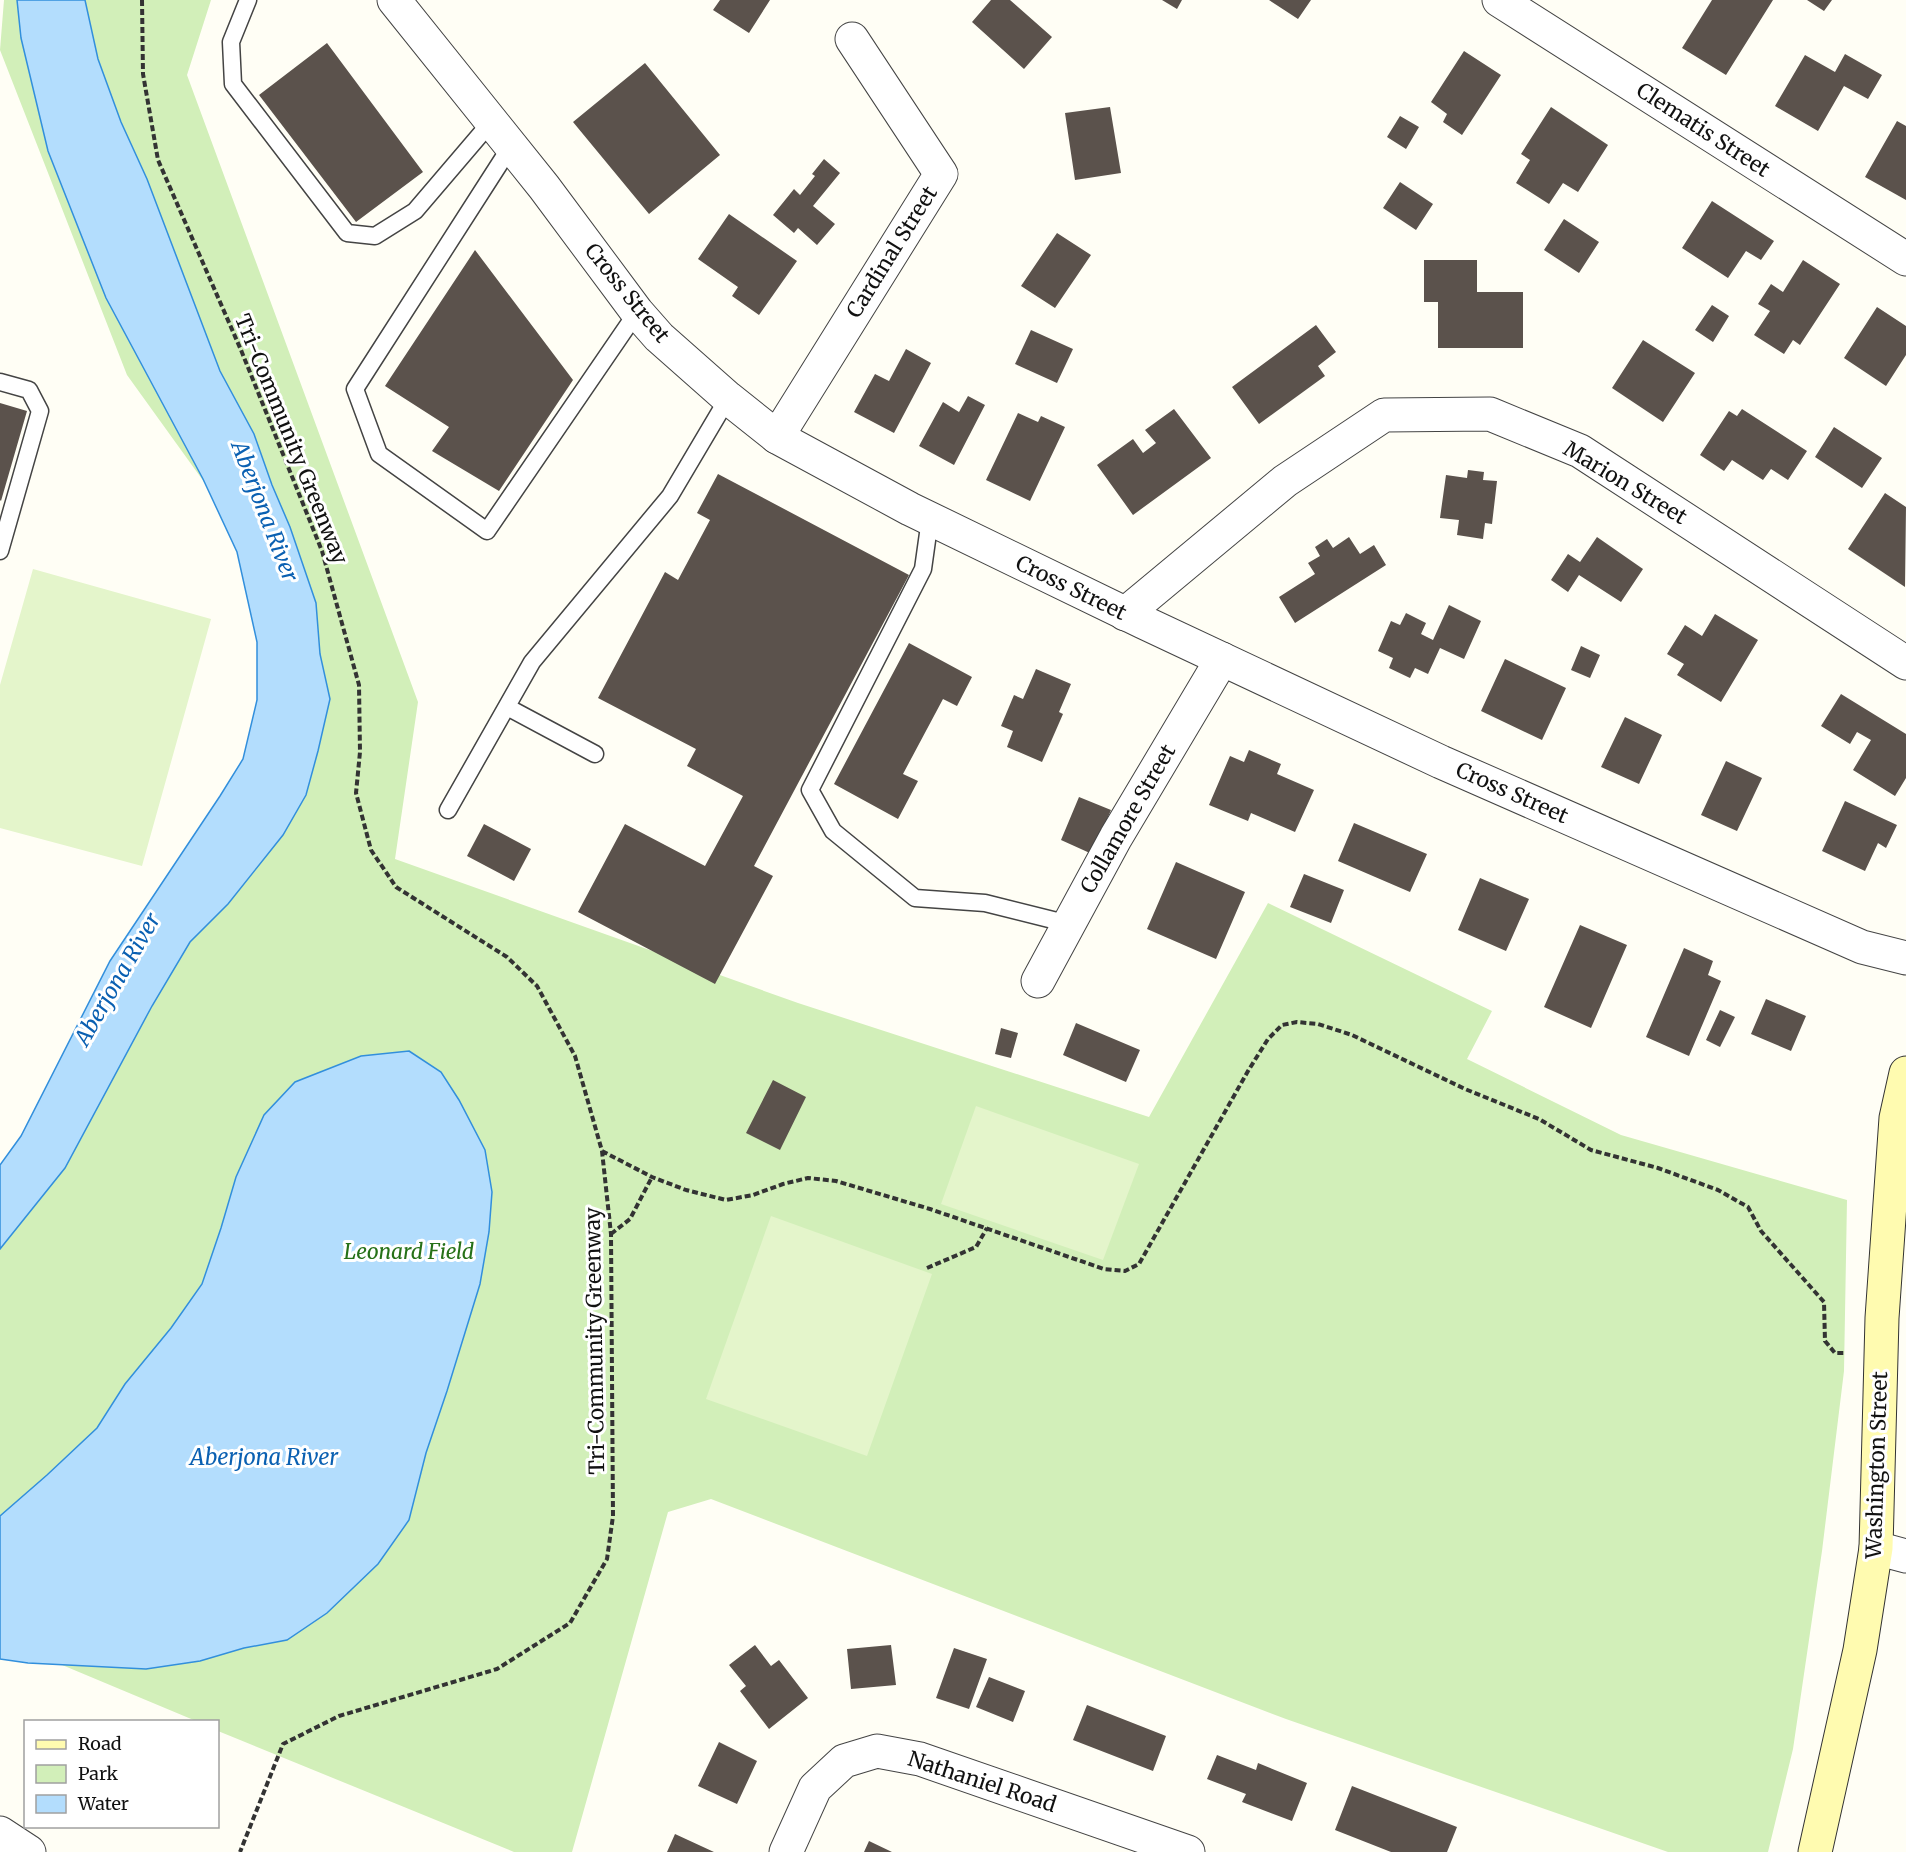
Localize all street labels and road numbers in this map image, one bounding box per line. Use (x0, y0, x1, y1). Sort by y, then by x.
street label: Clematis Street (1632, 76, 1775, 183)
street label: Cardinal Street (840, 181, 943, 323)
street label: Cross Street (579, 237, 676, 348)
street label: Tri-Community Greenway (229, 310, 354, 568)
street label: Marion Street (1559, 435, 1692, 530)
street label: Cross Street (1011, 549, 1131, 626)
street label: Collamore Street (1074, 739, 1181, 898)
street label: Cross Street (1452, 756, 1573, 829)
street label: Tri-Community Greenway (579, 1206, 610, 1475)
street label: Washington Street (1860, 1371, 1893, 1560)
street label: Nathaniel Road (905, 1745, 1060, 1818)

